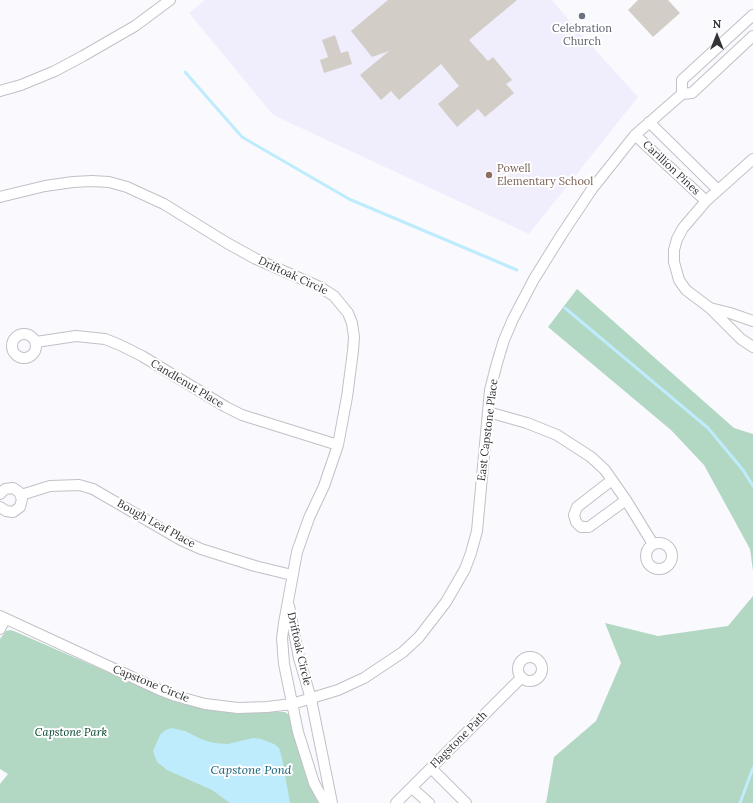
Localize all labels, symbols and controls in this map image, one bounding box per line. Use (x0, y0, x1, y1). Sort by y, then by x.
marker: Celebration Church (577, 11, 587, 21)
north arrow (697, 16, 737, 56)
text: N (713, 17, 721, 31)
place label: Celebration Church (552, 22, 612, 48)
street label: Carillion Pines (640, 138, 702, 198)
place label: Powell Elementary School (497, 162, 593, 188)
marker: Powell Elementary School (484, 170, 494, 180)
street label: Driftoak Circle (256, 254, 330, 298)
street label: Candlenut Place (148, 357, 226, 411)
street label: East Capstone Place (475, 378, 501, 482)
street label: Bough Leaf Place (115, 497, 197, 551)
street label: Driftoak Circle (284, 611, 314, 687)
street label: Capstone Circle (111, 663, 191, 705)
street label: Flagstone Path (428, 709, 490, 771)
park label: Capstone Park (35, 726, 107, 740)
water label: Capstone Pond (211, 764, 291, 778)

